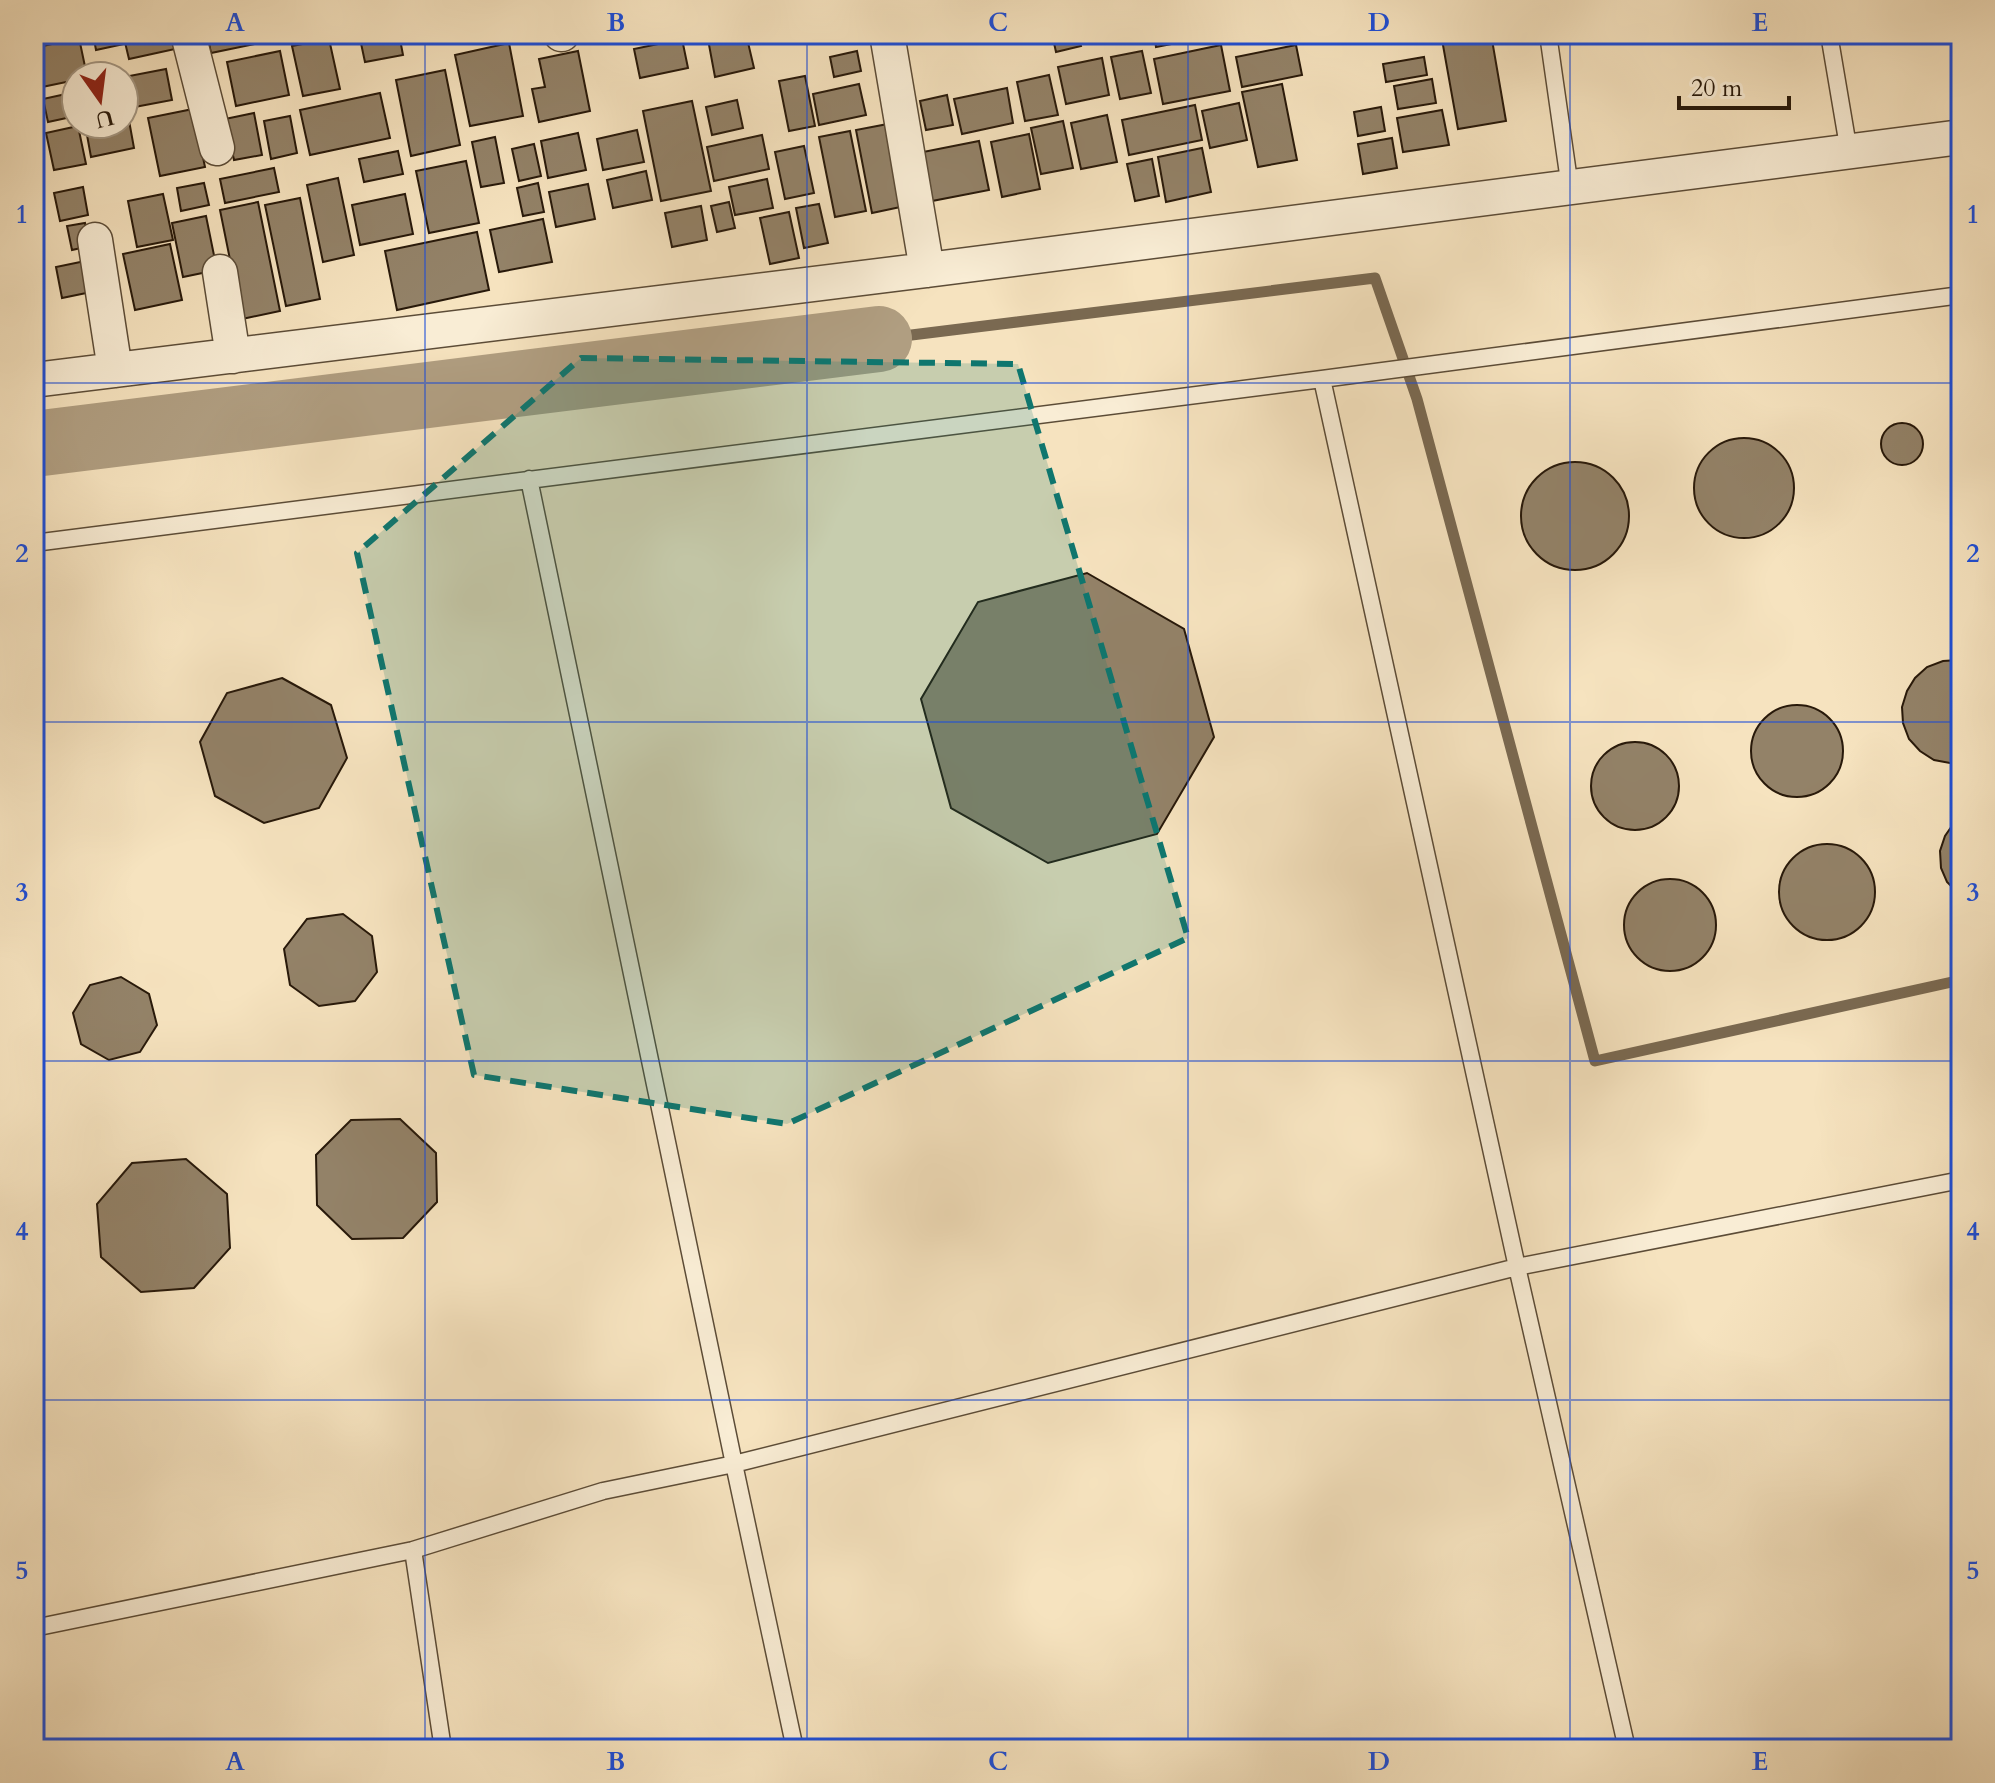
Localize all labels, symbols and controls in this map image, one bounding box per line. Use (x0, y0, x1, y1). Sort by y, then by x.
text: A (225, 5, 245, 40)
text: B (607, 5, 625, 40)
text: C (988, 5, 1008, 40)
text: D (1368, 5, 1390, 40)
text: E (1752, 5, 1768, 40)
north arrow (60, 60, 140, 140)
scale bar (1679, 60, 1789, 110)
text: 20 m (1691, 72, 1743, 105)
text: U (92, 102, 117, 135)
text: 1 (15, 197, 29, 232)
text: 1 (1966, 197, 1980, 232)
text: 2 (15, 536, 29, 571)
text: 2 (1966, 536, 1980, 571)
text: 3 (15, 875, 29, 910)
text: 3 (1966, 875, 1980, 910)
text: 4 (15, 1214, 29, 1249)
text: 4 (1966, 1214, 1980, 1249)
text: 5 (15, 1553, 29, 1588)
text: 5 (1966, 1553, 1980, 1588)
text: A (225, 1744, 245, 1779)
text: B (607, 1744, 625, 1779)
text: C (988, 1744, 1008, 1779)
text: D (1368, 1744, 1390, 1779)
text: E (1752, 1744, 1768, 1779)

